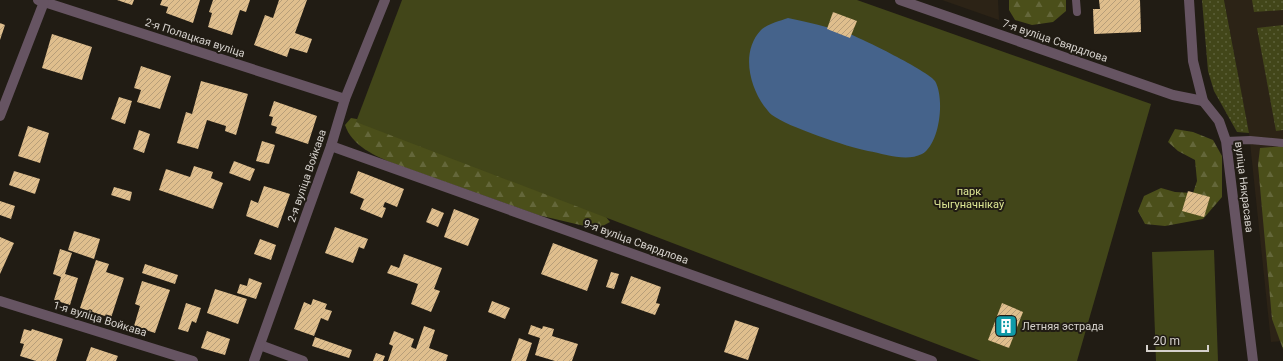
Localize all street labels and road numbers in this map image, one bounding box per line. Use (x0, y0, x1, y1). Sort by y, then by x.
street label: 2-я Полацкая вуліца (143, 16, 247, 60)
street label: 7-я вуліца Свярдлова (1001, 17, 1109, 65)
street label: 2-я вуліца Войкава (285, 128, 329, 224)
street label: вуліца Някрасава (1232, 141, 1256, 233)
street label: 9-я вуліца Свярдлова (582, 217, 690, 267)
street label: 1-я вуліца Войкава (52, 299, 148, 339)

